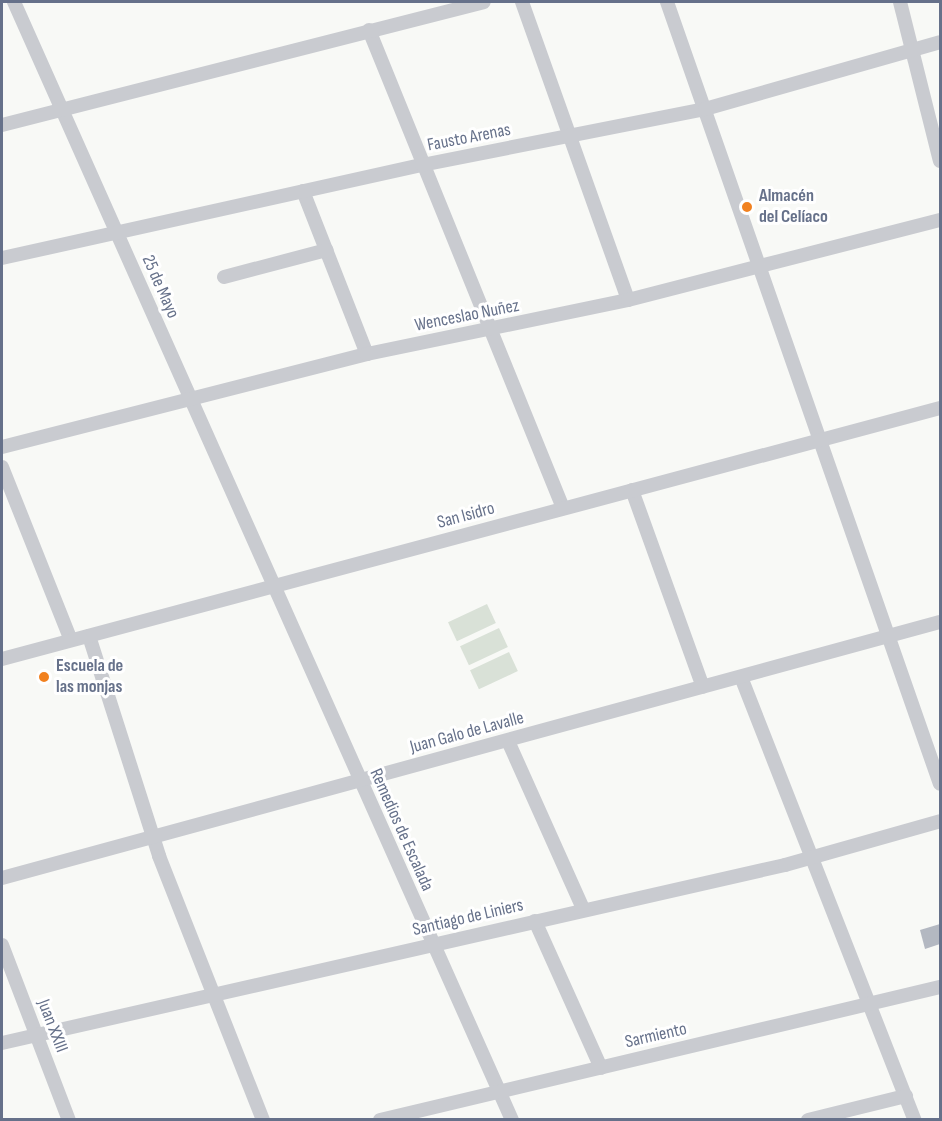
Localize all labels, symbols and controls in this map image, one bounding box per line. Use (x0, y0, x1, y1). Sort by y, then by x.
street label: Fausto Arenas (426, 119, 512, 157)
place label: Almacén del Celíaco (759, 186, 828, 228)
marker: Almacén del Celíaco (740, 200, 754, 214)
street label: 25 de Mayo (137, 252, 183, 322)
street label: Wenceslao Nuñez (413, 295, 521, 337)
street label: San Isidro (435, 498, 497, 534)
place label: Escuela de las monjas (56, 656, 123, 698)
marker: Escuela de las monjas (37, 670, 51, 684)
street label: Juan Galo de Lavalle (408, 707, 526, 759)
street label: Remedios de Escalada (364, 765, 438, 895)
street label: Santiago de Liniers (411, 895, 525, 941)
street label: Juan XXIII (32, 996, 72, 1056)
street label: Sarmiento (623, 1018, 689, 1054)

